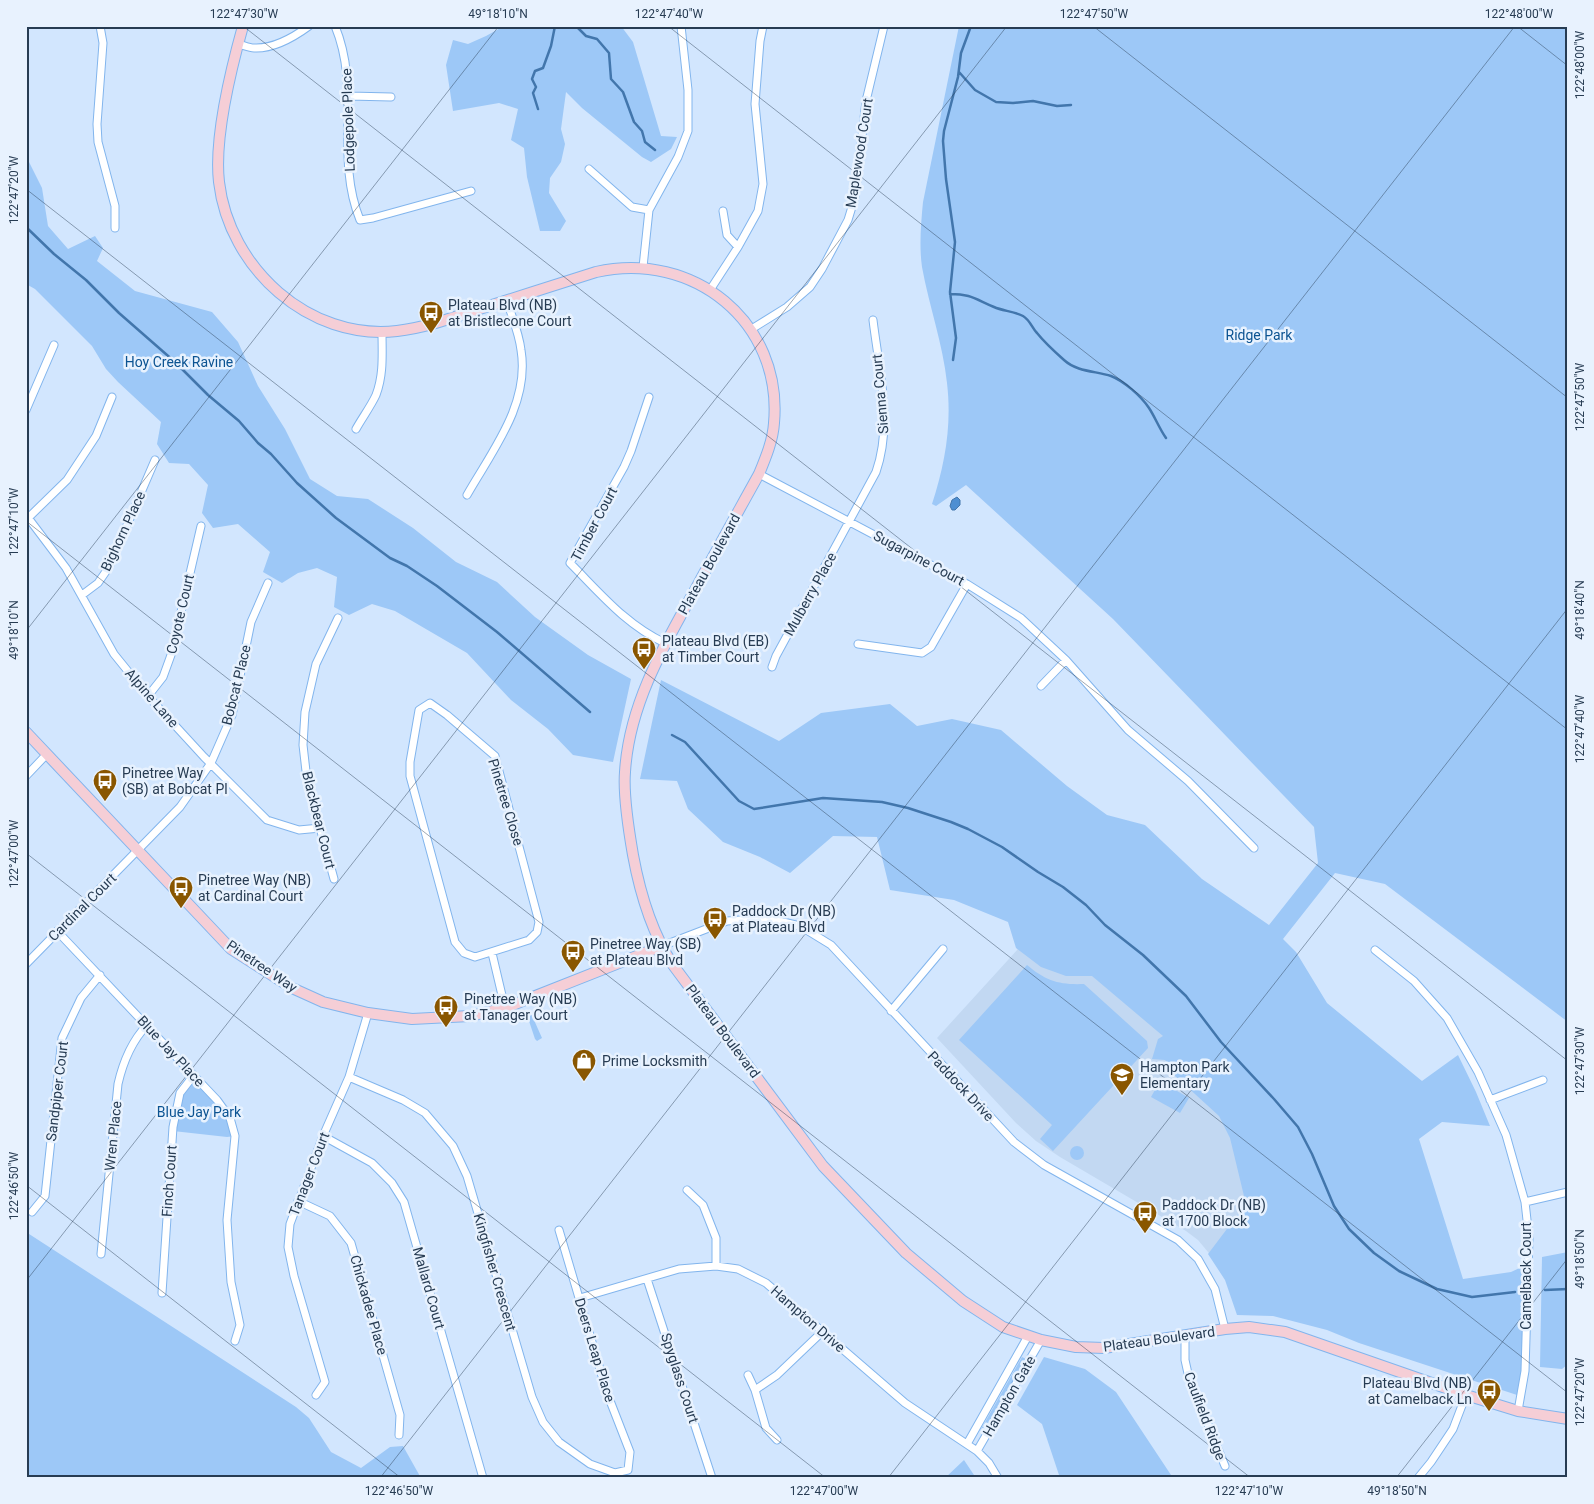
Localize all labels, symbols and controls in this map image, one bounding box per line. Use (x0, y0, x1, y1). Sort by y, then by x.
text: 122°47'30"W (210, 7, 278, 21)
text: 49°18'10"N (468, 7, 528, 21)
text: 122°47'40"W (635, 7, 703, 21)
text: 122°47'50"W (1060, 7, 1128, 21)
text: 122°48'00"W (1485, 7, 1553, 21)
text: 122°48'00"W (1573, 31, 1587, 99)
street label: Lodgepole Place (338, 68, 358, 172)
street label: Maplewood Court (842, 97, 876, 209)
text: 122°47'20"W (7, 156, 21, 224)
place label: Plateau Blvd (NB) at Bristlecone Court (448, 297, 572, 329)
bus stop icon: Plateau Blvd (NB) at Bristlecone Court (418, 300, 444, 334)
park label: Ridge Park (1226, 327, 1293, 343)
street label: Sienna Court (869, 353, 891, 435)
park label: Hoy Creek Ravine (125, 354, 233, 370)
text: 122°47'50"W (1573, 363, 1587, 431)
street label: Timber Court (568, 484, 621, 564)
text: 122°47'10"W (7, 488, 21, 556)
street label: Bighorn Place (98, 489, 148, 573)
street label: Plateau Boulevard (675, 511, 743, 617)
street label: Sugarpine Court (871, 527, 968, 589)
street label: Mulberry Place (780, 549, 840, 639)
street label: Coyote Court (163, 572, 197, 655)
text: 49°18'40"N (1573, 580, 1587, 640)
text: 49°18'10"N (7, 600, 21, 660)
place label: Plateau Blvd (EB) at Timber Court (662, 633, 769, 665)
bus stop icon: Plateau Blvd (EB) at Timber Court (631, 636, 657, 670)
street label: Bobcat Place (218, 643, 254, 727)
street label: Alpine Lane (122, 665, 182, 731)
text: 122°47'40"W (1573, 695, 1587, 763)
street label: Pinetree Close (485, 757, 527, 847)
place label: Pinetree Way (SB) at Bobcat Pl (122, 765, 228, 798)
bus stop icon: Pinetree Way (SB) at Bobcat Pl (92, 768, 118, 802)
street label: Blackbear Court (299, 770, 339, 871)
text: 122°47'00"W (7, 820, 21, 888)
street label: Cardinal Court (45, 869, 120, 944)
place label: Pinetree Way (NB) at Cardinal Court (198, 872, 311, 904)
bus stop icon: Pinetree Way (NB) at Cardinal Court (168, 875, 194, 909)
place label: Paddock Dr (NB) at Plateau Blvd (732, 903, 836, 935)
bus stop icon: Paddock Dr (NB) at Plateau Blvd (702, 906, 728, 940)
place label: Pinetree Way (SB) at Plateau Blvd (590, 936, 701, 968)
street label: Pinetree Way (224, 937, 300, 996)
bus stop icon: Pinetree Way (SB) at Plateau Blvd (560, 939, 586, 973)
street label: Plateau Boulevard (683, 981, 763, 1081)
place label: Pinetree Way (NB) at Tanager Court (464, 991, 577, 1023)
bus stop icon: Pinetree Way (NB) at Tanager Court (433, 994, 459, 1028)
street label: Blue Jay Place (134, 1012, 208, 1090)
text: 122°47'30"W (1573, 1027, 1587, 1095)
street label: Sandpiper Court (43, 1040, 71, 1142)
shop icon: Prime Locksmith (571, 1048, 597, 1082)
street label: Paddock Drive (925, 1048, 997, 1124)
place label: Prime Locksmith (602, 1053, 707, 1069)
place label: Hampton Park Elementary (1140, 1059, 1230, 1091)
school or university icon: Hampton Park Elementary (1109, 1062, 1135, 1096)
street label: Wren Place (101, 1100, 125, 1172)
park label: Blue Jay Park (157, 1104, 242, 1120)
street label: Tanager Court (286, 1129, 332, 1218)
street label: Finch Court (159, 1144, 180, 1217)
text: 122°46'50"W (7, 1152, 21, 1220)
place label: Paddock Dr (NB) at 1700 Block (1162, 1197, 1266, 1229)
bus stop icon: Paddock Dr (NB) at 1700 Block (1132, 1200, 1158, 1234)
street label: Kingfisher Crescent (471, 1211, 520, 1333)
street label: Camelback Court (1518, 1222, 1534, 1330)
text: 49°18'50"N (1573, 1229, 1587, 1289)
street label: Mallard Court (410, 1245, 448, 1331)
street label: Chickadee Place (347, 1253, 391, 1357)
street label: Hampton Drive (768, 1283, 848, 1355)
street label: Deers Leap Place (572, 1296, 618, 1404)
street label: Plateau Boulevard (1102, 1323, 1216, 1355)
street label: Spyglass Court (658, 1331, 702, 1426)
street label: Hampton Gate (979, 1353, 1039, 1439)
text: 122°47'20"W (1573, 1358, 1587, 1426)
street label: Caulfield Ridge (1181, 1370, 1229, 1462)
place label: Plateau Blvd (NB) at Camelback Ln (1363, 1375, 1472, 1407)
bus stop icon: Plateau Blvd (NB) at Camelback Ln (1476, 1378, 1502, 1412)
text: 122°46'50"W (365, 1484, 433, 1498)
text: 122°47'00"W (790, 1484, 858, 1498)
text: 122°47'10"W (1215, 1484, 1283, 1498)
text: 49°18'50"N (1367, 1484, 1427, 1498)

